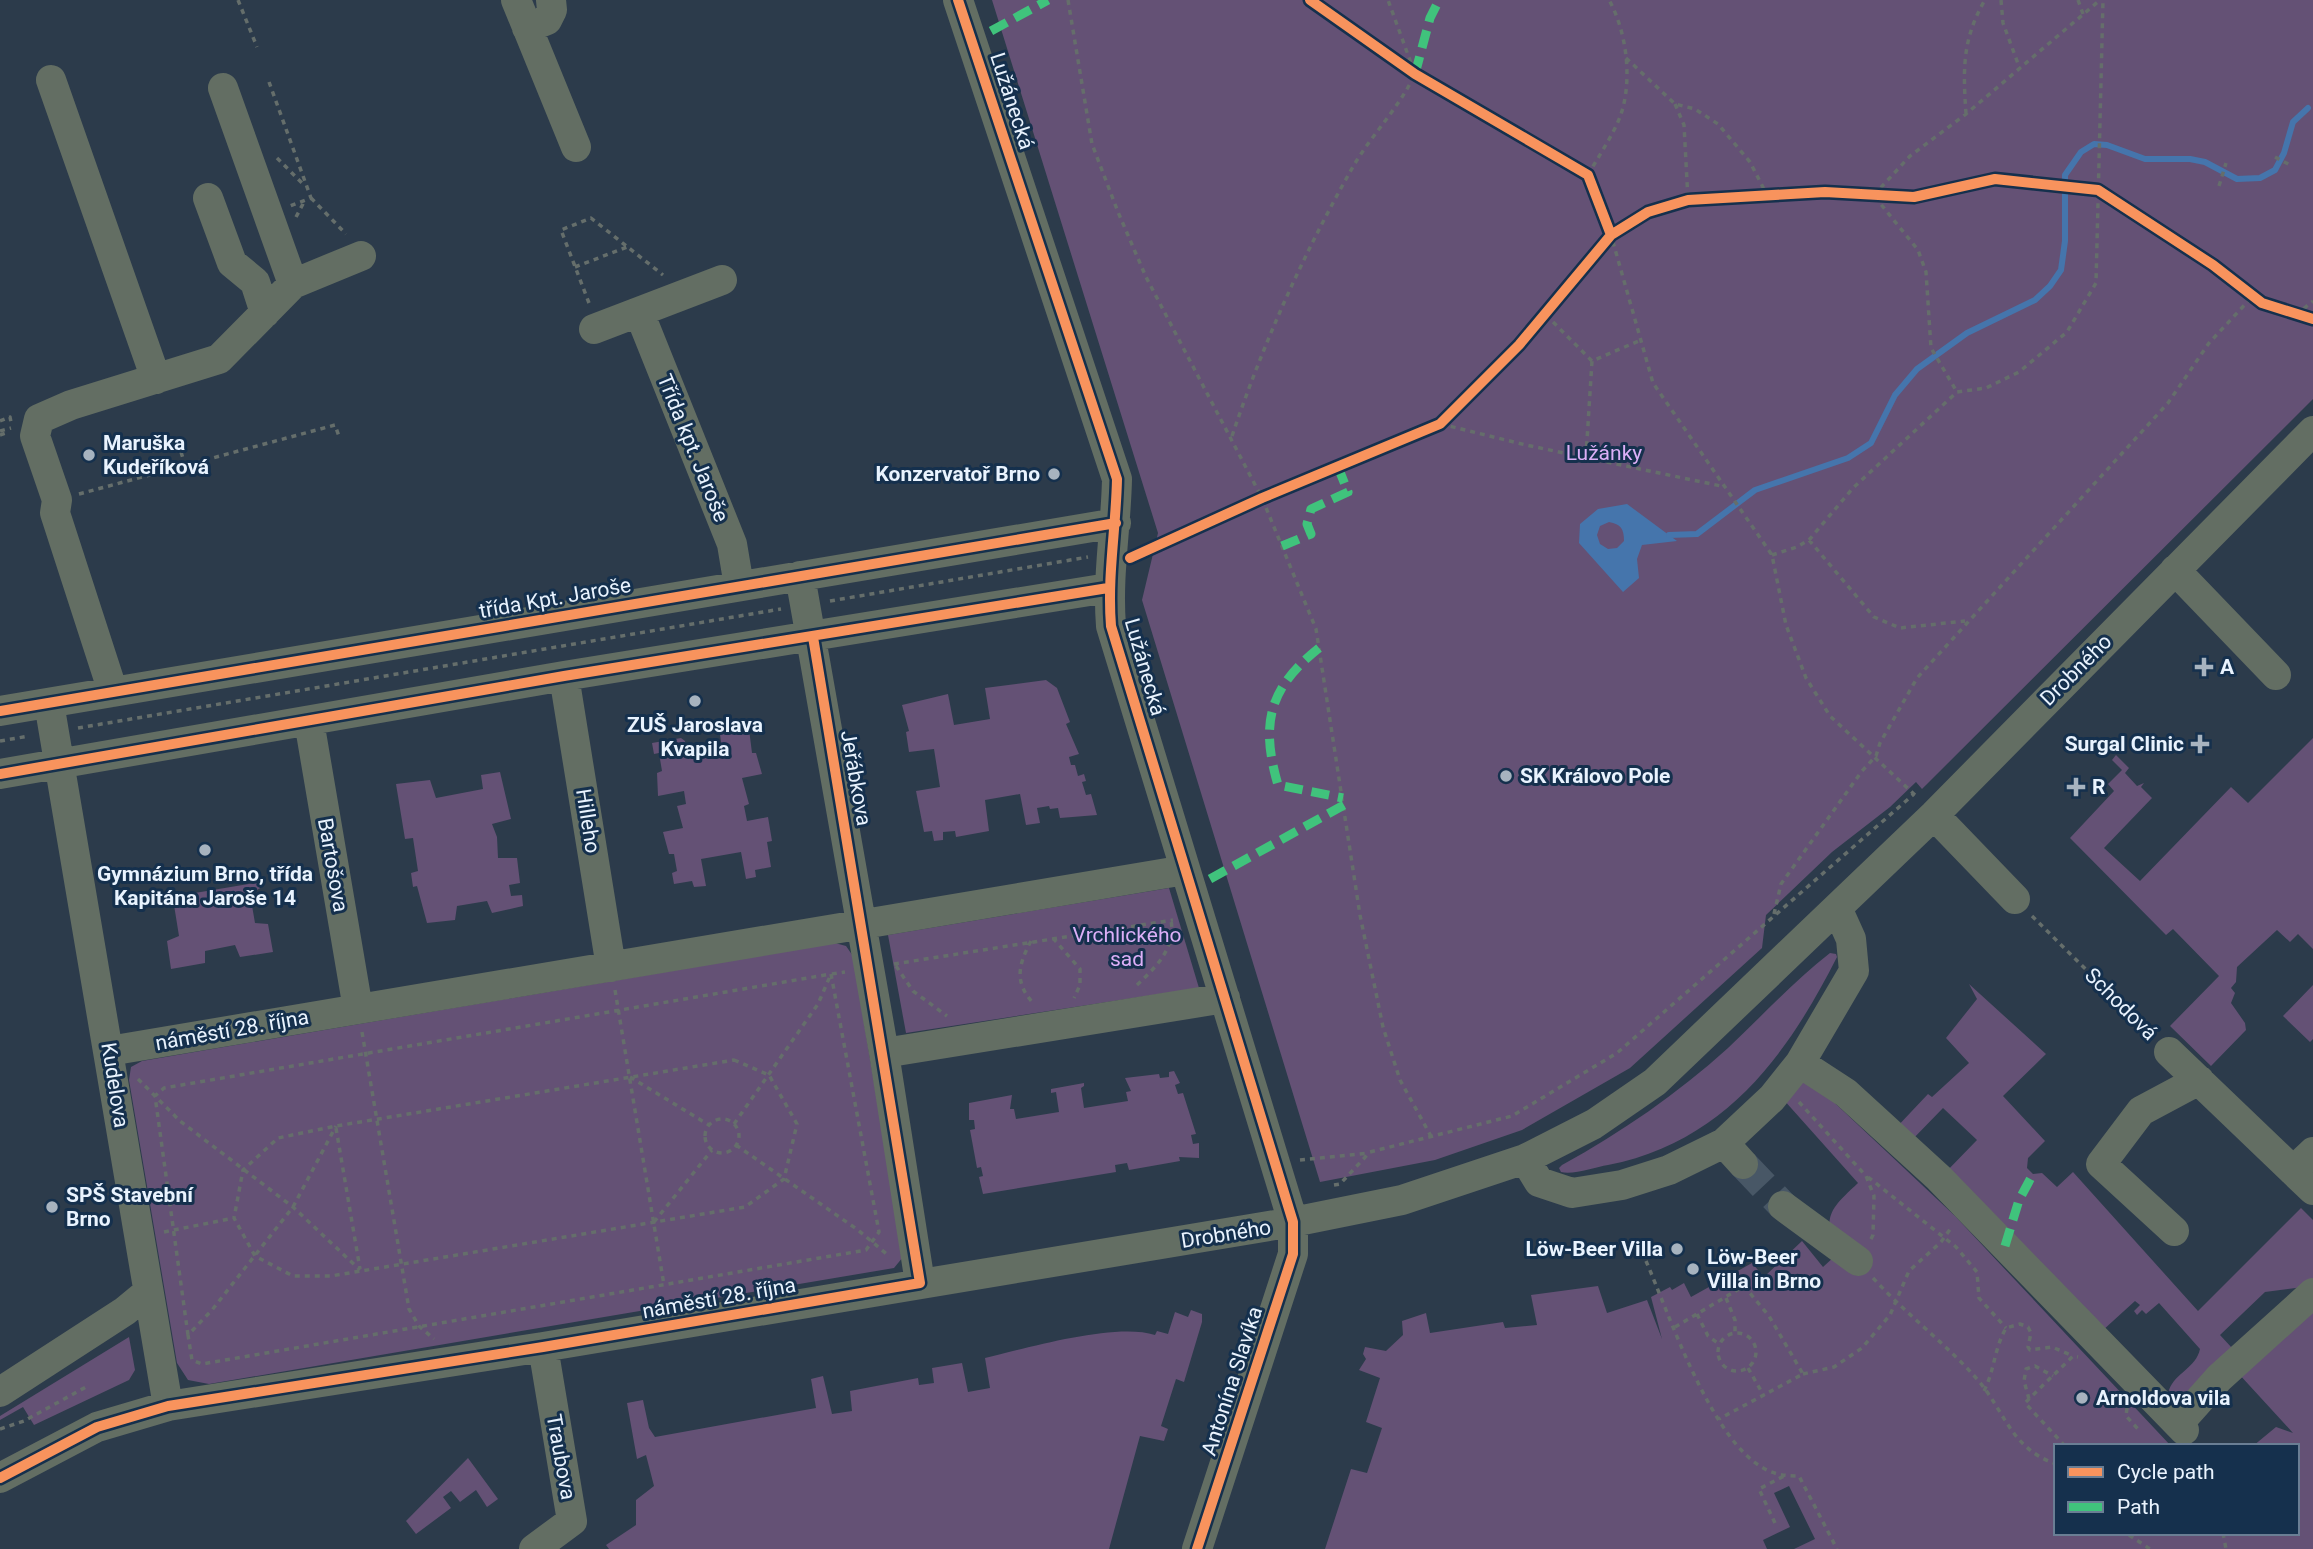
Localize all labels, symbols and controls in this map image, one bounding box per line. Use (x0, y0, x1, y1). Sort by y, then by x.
street label: Lužánecká (985, 50, 1039, 152)
street label: Třída kpt. Jaroše (652, 371, 734, 525)
place label: Maruška Kudeříková (103, 431, 209, 479)
park label: Lužánky (1566, 441, 1642, 465)
marker: Maruška Kudeříková (81, 447, 97, 463)
place label: Konzervatoř Brno (876, 462, 1040, 486)
marker: Konzervatoř Brno (1046, 466, 1062, 482)
street label: třída Kpt. Jaroše (477, 573, 633, 623)
street label: Lužánecká (1120, 616, 1170, 718)
street label: Drobného (2035, 629, 2117, 711)
place label: A (2220, 655, 2235, 679)
marker: A (2194, 657, 2214, 677)
marker: ZUŠ Jaroslava Kvapila (687, 693, 703, 709)
place label: ZUŠ Jaroslava Kvapila (627, 713, 763, 761)
street label: Jeřábkova (836, 728, 876, 828)
place label: Surgal Clinic (2065, 732, 2184, 756)
marker: Surgal Clinic (2190, 734, 2210, 754)
place label: SK Královo Pole (1520, 764, 1670, 788)
marker: SK Královo Pole (1498, 768, 1514, 784)
place label: R (2092, 775, 2105, 799)
marker: R (2066, 777, 2086, 797)
street label: Hilleho (571, 787, 605, 855)
street label: Bartošova (313, 816, 353, 914)
marker: Gymnázium Brno, třída Kapitána Jaroše 14 (197, 842, 213, 858)
place label: Gymnázium Brno, třída Kapitána Jaroše 14 (97, 862, 313, 910)
park label: Vrchlického sad (1073, 923, 1181, 971)
street label: Schodová (2080, 963, 2162, 1045)
street label: náměstí 28. října (153, 1005, 311, 1055)
street label: Kudelova (96, 1041, 134, 1129)
place label: SPŠ Stavební Brno (66, 1183, 194, 1231)
marker: SPŠ Stavební Brno (44, 1199, 60, 1215)
street label: Drobného (1179, 1215, 1273, 1253)
place label: Löw-Beer Villa (1525, 1237, 1663, 1261)
marker: Löw-Beer Villa (1669, 1241, 1685, 1257)
place label: Löw-Beer Villa in Brno (1707, 1245, 1821, 1293)
marker: Löw-Beer Villa in Brno (1685, 1261, 1701, 1277)
street label: náměstí 28. října (640, 1273, 798, 1323)
street label: Antonína Slavíka (1197, 1303, 1267, 1459)
place label: Arnoldova vila (2096, 1386, 2230, 1410)
marker: Arnoldova vila (2074, 1390, 2090, 1406)
street label: Traubova (542, 1412, 580, 1502)
legend (2054, 1444, 2299, 1535)
text: Cycle path (2117, 1460, 2215, 1484)
text: Path (2117, 1495, 2160, 1519)

